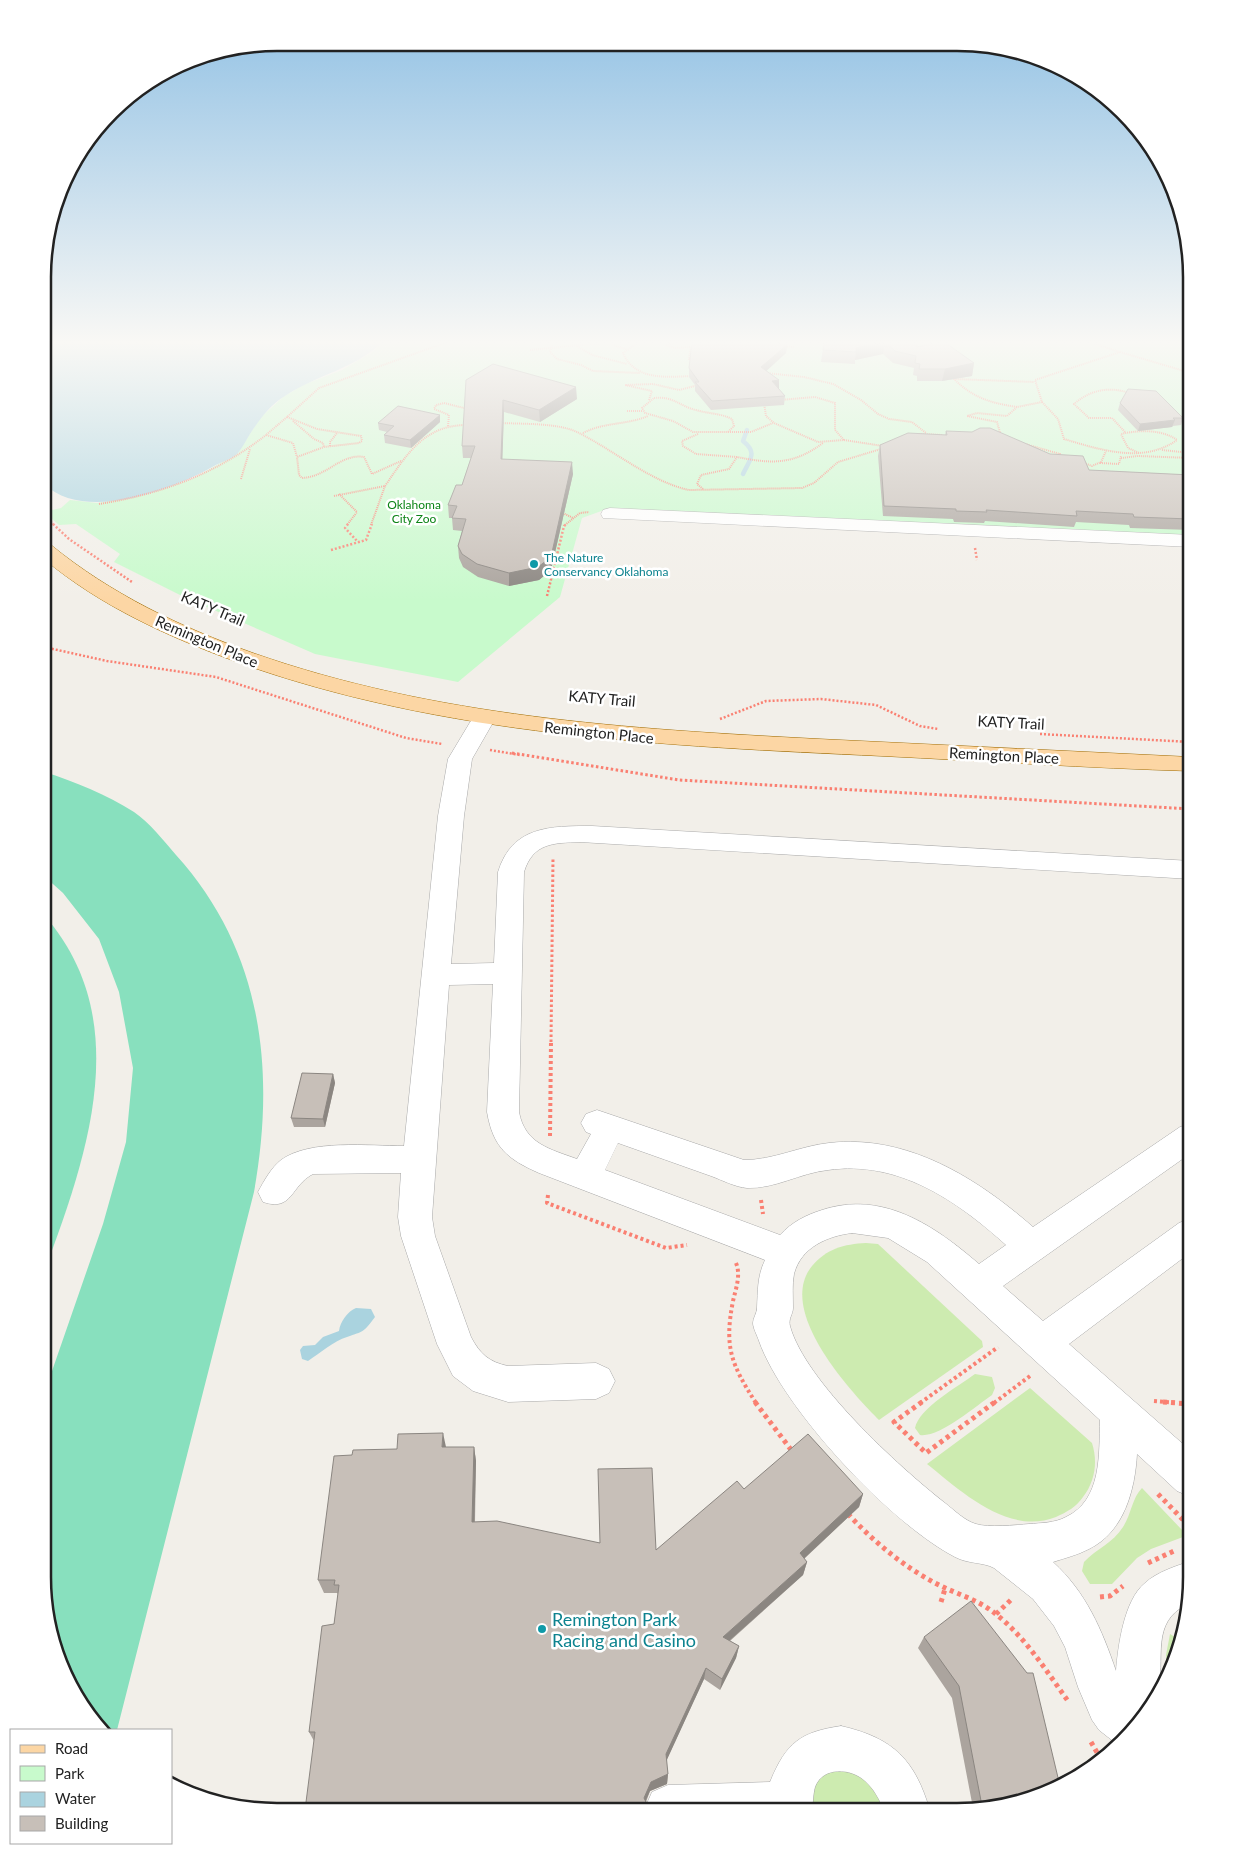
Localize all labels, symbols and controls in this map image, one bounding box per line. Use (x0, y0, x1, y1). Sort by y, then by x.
park label: Oklahoma City Zoo (387, 497, 441, 526)
place label: The Nature Conservancy Oklahoma (544, 550, 668, 579)
marker: The Nature Conservancy Oklahoma (528, 558, 540, 570)
street label: KATY Trail (179, 587, 247, 629)
street label: Remington Place (153, 611, 261, 671)
street label: KATY Trail (568, 686, 636, 710)
street label: KATY Trail (977, 711, 1045, 733)
street label: Remington Place (543, 717, 655, 747)
street label: Remington Place (949, 743, 1059, 767)
place label: Remington Park Racing and Casino (552, 1608, 696, 1651)
marker: Remington Park Racing and Casino (536, 1623, 548, 1635)
legend (10, 1729, 172, 1844)
text: Road (55, 1739, 88, 1757)
text: Park (55, 1764, 85, 1782)
text: Water (55, 1789, 96, 1807)
text: Building (55, 1814, 108, 1832)

